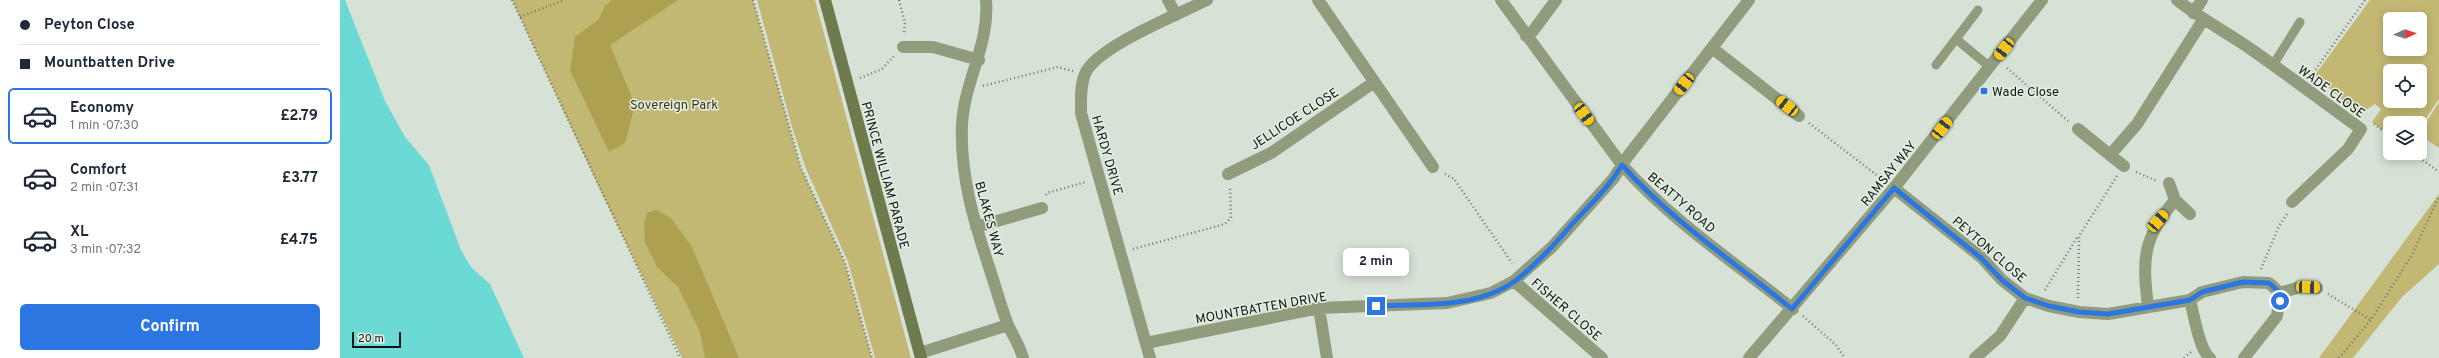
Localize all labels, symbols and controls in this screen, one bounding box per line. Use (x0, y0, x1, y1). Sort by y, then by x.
north arrow (2383, 12, 2427, 56)
map controls (2383, 12, 2427, 160)
text: Peyton Close (44, 16, 135, 35)
car (1992, 36, 2016, 62)
text: Mountbatten Drive (44, 54, 175, 73)
street label: WADE CLOSE (2294, 63, 2368, 122)
button: locate (2383, 64, 2427, 108)
car (1672, 71, 1696, 97)
street label: JELLICOE CLOSE (1248, 85, 1342, 154)
place label: Wade Close (1992, 85, 2059, 101)
marker: Wade Close (1979, 86, 1989, 96)
car (1774, 94, 1800, 118)
icon: car (22, 98, 58, 134)
park label: Sovereign Park (630, 98, 718, 114)
text: Economy (70, 99, 134, 118)
street label: PRINCE WILLIAM PARADE (857, 100, 911, 251)
car (1572, 101, 1596, 127)
text: £2.79 (280, 107, 318, 126)
street label: HARDY DRIVE (1087, 114, 1125, 197)
car (1930, 115, 1954, 141)
button: layers (2383, 116, 2427, 160)
text: 1 min · 07:30 (70, 118, 139, 134)
street label: RAMSAY WAY (1858, 138, 1921, 210)
icon: car (22, 160, 58, 196)
text: Comfort (70, 161, 127, 180)
text: £3.77 (282, 169, 318, 188)
street label: BEATTY ROAD (1643, 170, 1718, 237)
text: 2 min · 07:31 (70, 180, 139, 196)
street label: BLAKES WAY (970, 180, 1006, 259)
car (2146, 208, 2170, 234)
street label: PEYTON CLOSE (1948, 214, 2029, 287)
icon: car (22, 222, 58, 258)
text: XL (70, 223, 88, 242)
text: £4.75 (280, 231, 318, 250)
text: 3 min · 07:32 (70, 242, 141, 258)
callout: 2 min (1343, 248, 1409, 276)
text: 2 min (1359, 254, 1393, 270)
street label: FISHER CLOSE (1527, 276, 1604, 345)
car (2296, 281, 2320, 293)
street label: MOUNTBATTEN DRIVE (1194, 290, 1328, 328)
route start (2271, 292, 2289, 310)
route end (1367, 297, 1385, 315)
button: Confirm (20, 304, 320, 350)
scale bar (352, 330, 401, 349)
text: 20 m (358, 332, 384, 346)

